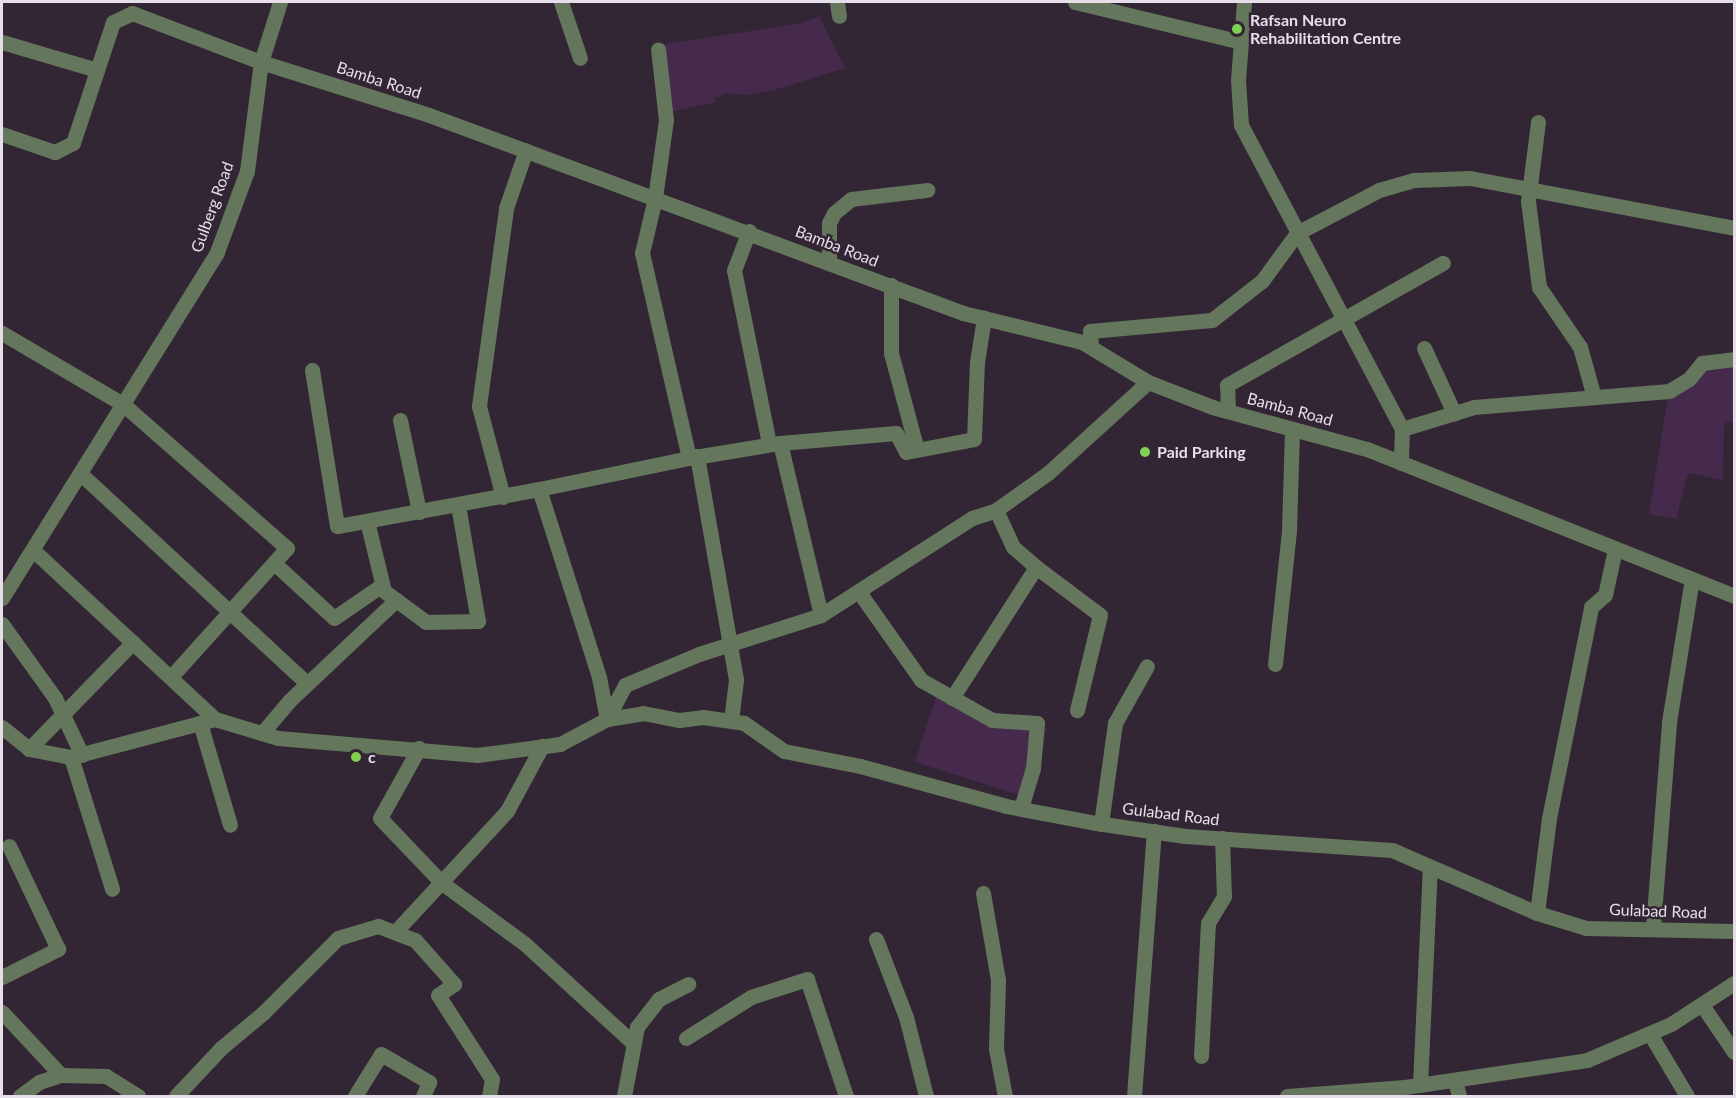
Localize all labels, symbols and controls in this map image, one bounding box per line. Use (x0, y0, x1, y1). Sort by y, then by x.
place label: Rafsan Neuro Rehabilitation Centre (1250, 10, 1401, 48)
marker: Rafsan Neuro Rehabilitation Centre (1228, 20, 1246, 38)
street label: Bamba Road (334, 57, 424, 103)
street label: Gulberg Road (187, 159, 237, 255)
street label: Bamba Road (793, 221, 881, 271)
street label: Bamba Road (1245, 388, 1335, 430)
place label: Paid Parking (1157, 442, 1246, 462)
marker: Paid Parking (1138, 445, 1152, 459)
place label: c (368, 747, 376, 767)
marker: c (349, 750, 363, 764)
street label: Gulabad Road (1121, 799, 1221, 829)
street label: Gulabad Road (1609, 900, 1707, 922)

